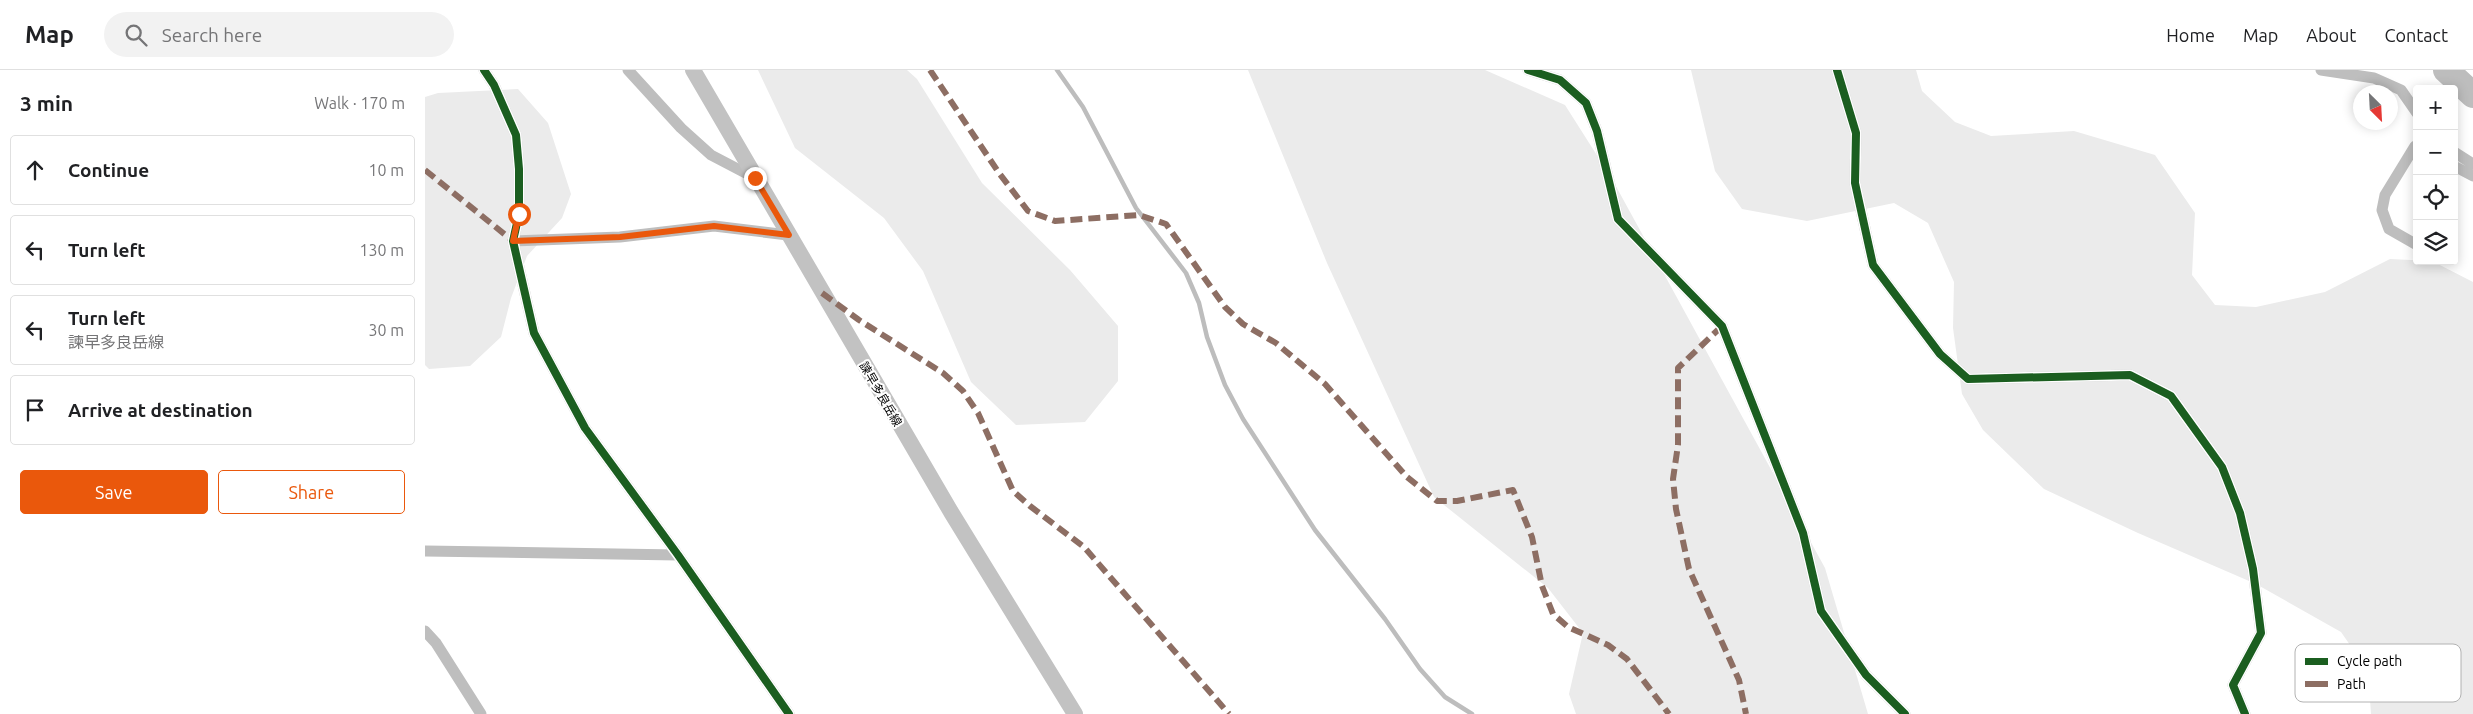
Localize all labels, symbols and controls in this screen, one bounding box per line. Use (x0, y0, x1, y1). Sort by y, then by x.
search box (104, 12, 454, 57)
text: Map (25, 21, 74, 48)
icon: search (122, 21, 150, 49)
text: Search here (162, 24, 262, 46)
text: Home (2166, 25, 2215, 45)
text: Map (2243, 25, 2278, 45)
text: About (2306, 25, 2356, 45)
text: Contact (2384, 25, 2448, 45)
north arrow (2353, 85, 2398, 130)
map controls (2413, 85, 2458, 265)
button: + (2413, 85, 2458, 130)
text: 3 min (20, 91, 73, 115)
text: Walk · 170 m (314, 94, 405, 112)
button: − (2413, 130, 2458, 175)
icon: ahead (21, 156, 49, 184)
text: Continue (68, 159, 149, 181)
text: 10 m (368, 161, 404, 179)
route end (744, 167, 767, 190)
button: locate (2413, 175, 2458, 220)
route start (508, 203, 531, 226)
button: layers (2413, 220, 2458, 265)
icon: left (21, 236, 49, 264)
text: Turn left (68, 239, 146, 261)
text: 130 m (359, 241, 404, 259)
text: Turn left (68, 307, 146, 329)
icon: left (21, 316, 49, 344)
text: 30 m (368, 321, 404, 339)
text: 諫早多良岳線 (68, 333, 164, 351)
street label: 諫早多良岳線 (857, 360, 905, 428)
icon: arrive (21, 396, 49, 424)
text: Arrive at destination (68, 399, 253, 421)
button: Save (20, 470, 208, 514)
button: Share (218, 470, 405, 514)
legend (2295, 644, 2461, 702)
text: Cycle path (2337, 653, 2402, 669)
text: Path (2337, 676, 2366, 692)

